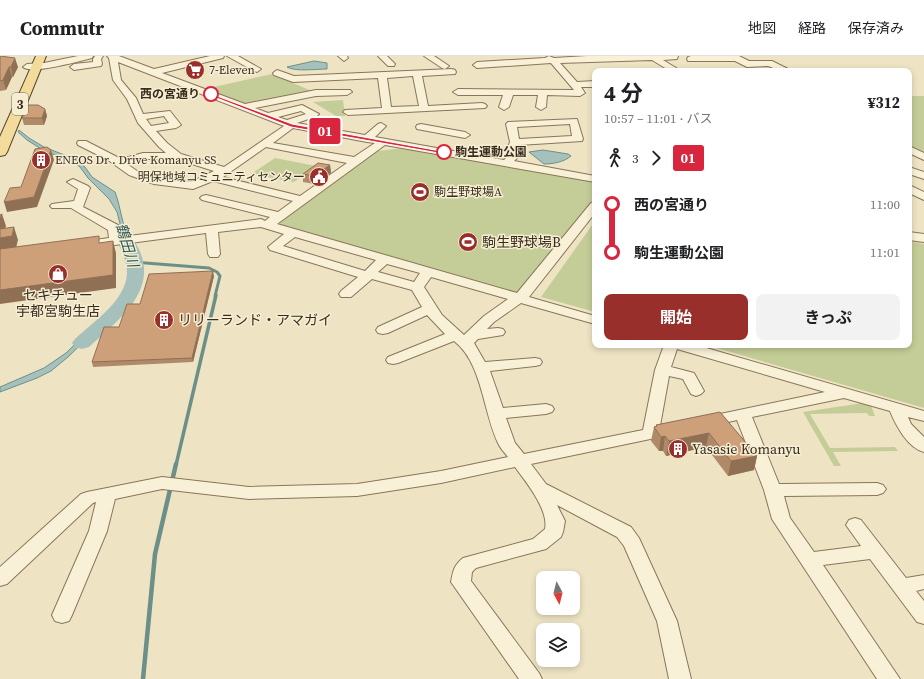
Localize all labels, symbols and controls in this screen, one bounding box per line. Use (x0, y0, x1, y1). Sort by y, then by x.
text: Commutr (20, 15, 104, 41)
text: 地図 (748, 18, 776, 38)
text: 経路 (798, 18, 826, 38)
text: 保存済み (848, 18, 904, 38)
supermarket icon: 7-Eleven (184, 59, 206, 81)
place label: 7-Eleven (209, 62, 255, 78)
text: 4 分 (604, 78, 643, 108)
place label: 西の宮通り (140, 86, 200, 102)
marker: 西の宮通り (203, 86, 219, 102)
text: ¥312 (867, 92, 900, 113)
road number: 3 (12, 93, 28, 115)
text: 10:57 – 11:01 · バス (604, 110, 712, 127)
line badge: 01 (307, 118, 343, 144)
text: 01 (317, 121, 333, 141)
marker: 駒生運動公園 (436, 144, 452, 160)
place label: 駒生運動公園 (455, 144, 527, 160)
icon: walk (604, 147, 626, 169)
icon: forward (645, 147, 667, 169)
text: 01 (681, 148, 696, 168)
building icon: ENEOS Dr . Drive Komanyu SS (30, 149, 52, 171)
text: 3 (632, 150, 639, 167)
place label: ENEOS Dr . Drive Komanyu SS (55, 152, 216, 168)
public building icon: 明保地域コミュニティセンター (308, 166, 330, 188)
place label: 明保地域コミュニティセンター (138, 169, 305, 185)
sports icon: 駒生野球場A (409, 181, 431, 203)
place label: 駒生野球場A (434, 184, 502, 200)
text: 西の宮通り (634, 194, 709, 215)
text: 11:00 (870, 196, 900, 213)
water label: 鶴田川 (111, 220, 145, 271)
sports icon: 駒生野球場B (457, 231, 479, 253)
place label: 駒生野球場B (482, 232, 561, 252)
text: 駒生運動公園 (634, 242, 724, 263)
text: 11:01 (870, 244, 900, 261)
shop icon: セキチュー 宇都宮駒生店 (47, 263, 69, 285)
place label: セキチュー 宇都宮駒生店 (16, 285, 100, 321)
button: 開始 (604, 294, 748, 340)
button: きっぷ (756, 294, 900, 340)
building icon: リリーランド・アマガイ (153, 309, 175, 331)
place label: リリーランド・アマガイ (178, 310, 332, 330)
building icon: Yasasie Komanyu (667, 438, 689, 460)
place label: Yasasie Komanyu (692, 439, 801, 459)
north arrow (536, 571, 580, 615)
map controls (536, 571, 580, 667)
button: layers (536, 623, 580, 667)

